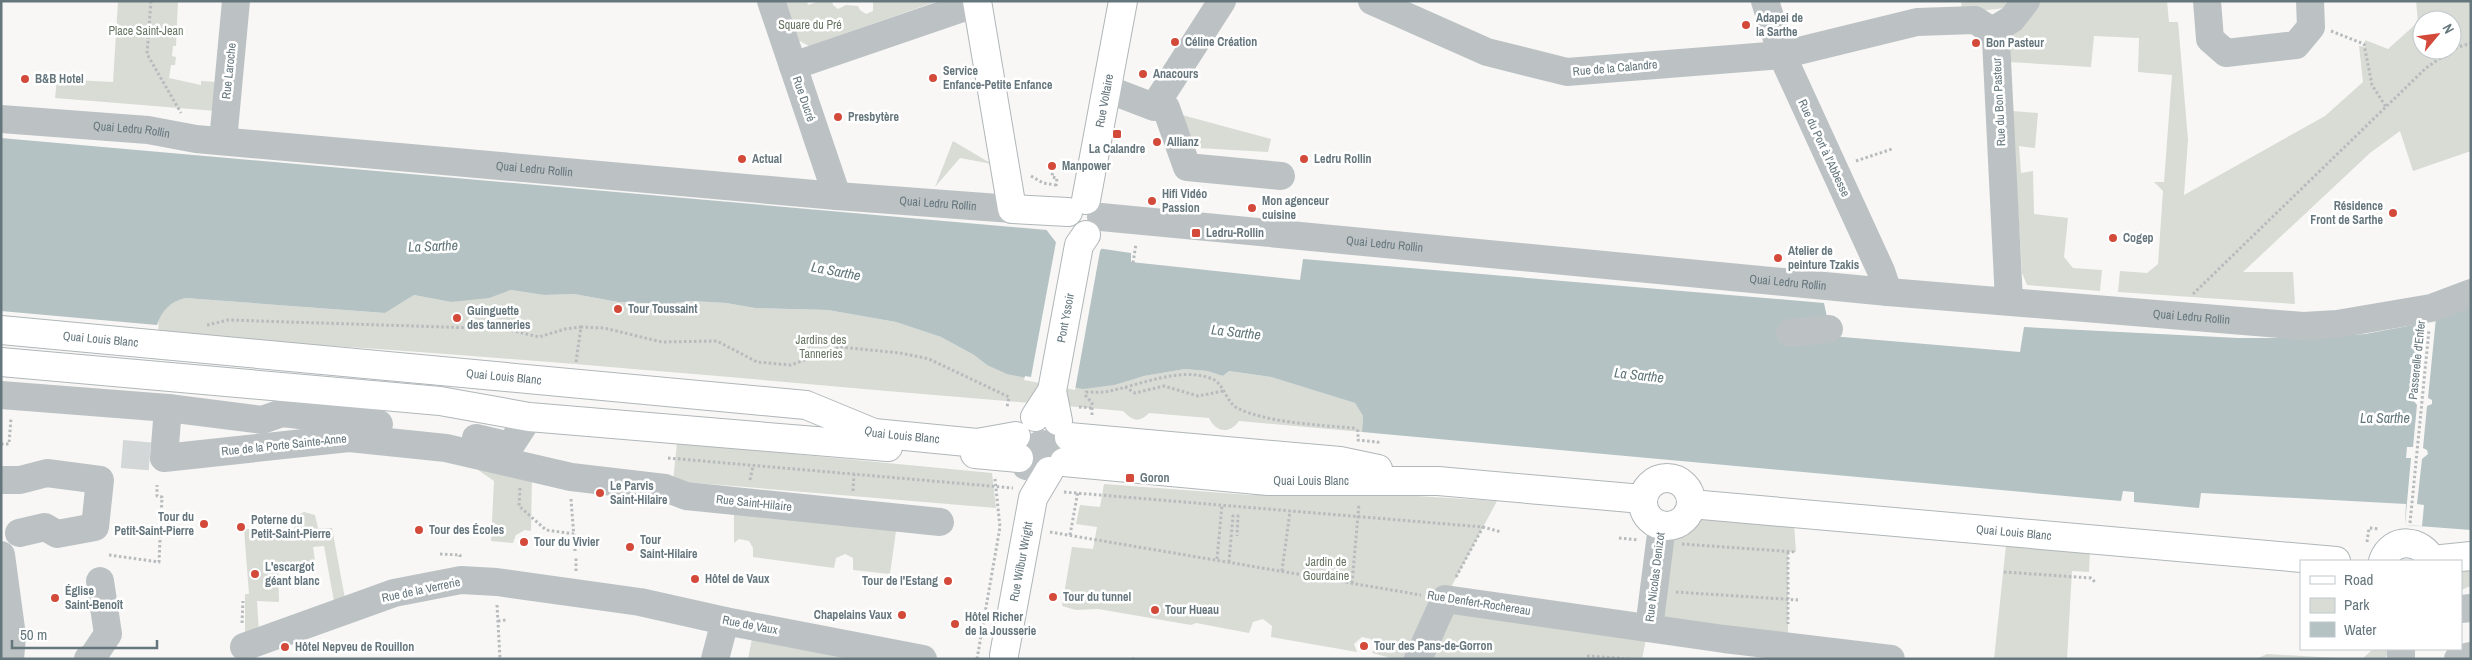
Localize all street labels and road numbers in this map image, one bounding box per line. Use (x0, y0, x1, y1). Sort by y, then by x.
street label: Rue Laroche (218, 42, 240, 100)
street label: Rue de la Calandre (1572, 56, 1658, 80)
street label: Rue du Bon Pasteur (1989, 57, 2009, 147)
street label: Rue Voltaire (1092, 73, 1117, 129)
street label: Rue Ducré (789, 74, 819, 124)
street label: Rue du Port à l'Abbesse (1794, 97, 1854, 199)
street label: Quai Ledru Rollin (92, 118, 171, 142)
street label: Quai Ledru Rollin (495, 158, 574, 180)
street label: Quai Ledru Rollin (899, 193, 977, 214)
street label: Quai Ledru Rollin (1345, 232, 1424, 256)
street label: Quai Ledru Rollin (1749, 271, 1827, 294)
street label: Pont Yssoir (1053, 291, 1078, 344)
street label: Quai Ledru Rollin (2152, 306, 2231, 328)
street label: Passerelle d'Enfer (2405, 319, 2429, 400)
street label: Quai Louis Blanc (62, 328, 139, 351)
street label: Quai Louis Blanc (465, 365, 542, 388)
street label: Quai Louis Blanc (862, 422, 940, 447)
street label: Rue de la Porte Sainte-Anne (221, 430, 347, 460)
street label: Quai Louis Blanc (1273, 473, 1349, 489)
street label: Rue Saint-Hilaire (715, 491, 793, 515)
street label: Rue Wilbur Wright (1006, 520, 1037, 603)
street label: Quai Louis Blanc (1975, 521, 2052, 544)
street label: Rue Nicolas Denizot (1642, 531, 1668, 623)
street label: Rue de la Verrerie (380, 574, 462, 606)
street label: Rue Denfert-Rochereau (1426, 587, 1532, 619)
street label: Rue de Vaux (721, 612, 779, 638)

